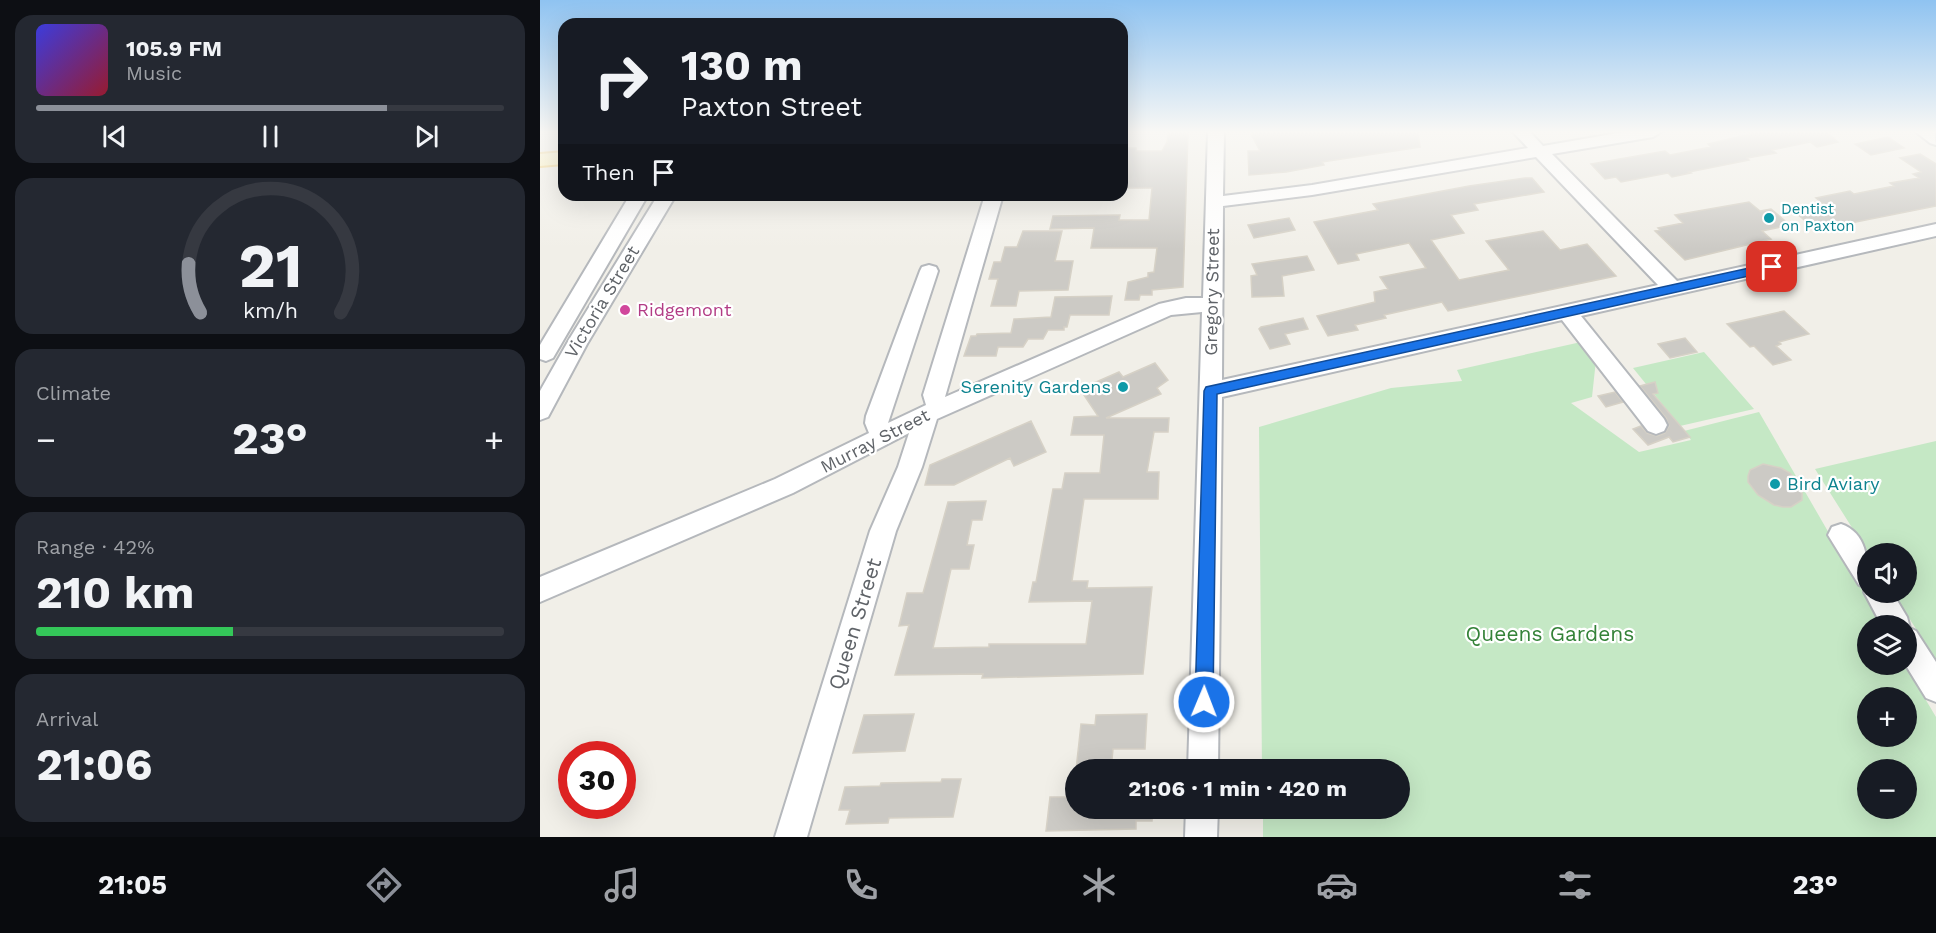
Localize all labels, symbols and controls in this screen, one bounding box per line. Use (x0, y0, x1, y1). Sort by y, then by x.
text: 105.9 FM (126, 36, 222, 61)
text: 130 m (681, 41, 803, 90)
icon: right (582, 42, 660, 120)
text: Music (126, 61, 182, 85)
text: Paxton Street (681, 91, 862, 123)
icon: previous (98, 120, 131, 153)
icon: pause (254, 120, 287, 153)
icon: next (410, 120, 443, 153)
icon: arrive (647, 156, 680, 189)
text: Then (582, 160, 635, 185)
place label: Dentist on Paxton (1781, 200, 1855, 235)
marker: Dentist on Paxton (1762, 211, 1776, 225)
street label: Gregory Street (1200, 228, 1223, 356)
text: 21 (238, 229, 302, 302)
street label: Victoria Street (560, 241, 644, 362)
pin (1746, 241, 1797, 292)
icon: arrive (1755, 250, 1788, 283)
text: km/h (242, 298, 298, 323)
place label: Ridgemont (637, 299, 732, 320)
marker: Ridgemont (618, 303, 632, 317)
place label: Serenity Gardens (961, 376, 1111, 397)
marker: Serenity Gardens (1116, 380, 1130, 394)
text: Climate (36, 381, 111, 405)
street label: Murray Street (817, 404, 933, 477)
text: 23° (232, 412, 308, 465)
text: − (36, 420, 56, 459)
text: + (484, 420, 504, 459)
place label: Bird Aviary (1787, 473, 1880, 494)
marker: Bird Aviary (1768, 477, 1782, 491)
text: Range · 42% (36, 535, 154, 559)
map controls (1857, 543, 1917, 819)
button: sound (1857, 543, 1917, 603)
street label: Queen Street (823, 555, 886, 693)
text: 210 km (36, 566, 194, 619)
button: layers (1857, 615, 1917, 675)
park label: Queens Gardens (1466, 621, 1634, 646)
position arrow (1172, 670, 1236, 734)
button: + (1857, 687, 1917, 747)
text: Arrival (36, 707, 98, 731)
text: 21:06 (36, 738, 153, 791)
speed limit sign: 30 (558, 741, 636, 819)
button: − (1857, 759, 1917, 819)
text: 21:06 · 1 min · 420 m (1128, 776, 1347, 801)
icon: directions (363, 864, 405, 906)
icon: music (601, 864, 643, 906)
icon: phone (840, 864, 882, 906)
icon: climate (1078, 864, 1120, 906)
icon: car (1316, 864, 1358, 906)
icon: filters (1554, 864, 1596, 906)
text: 21:05 (98, 869, 167, 901)
text: 23° (1792, 869, 1838, 901)

